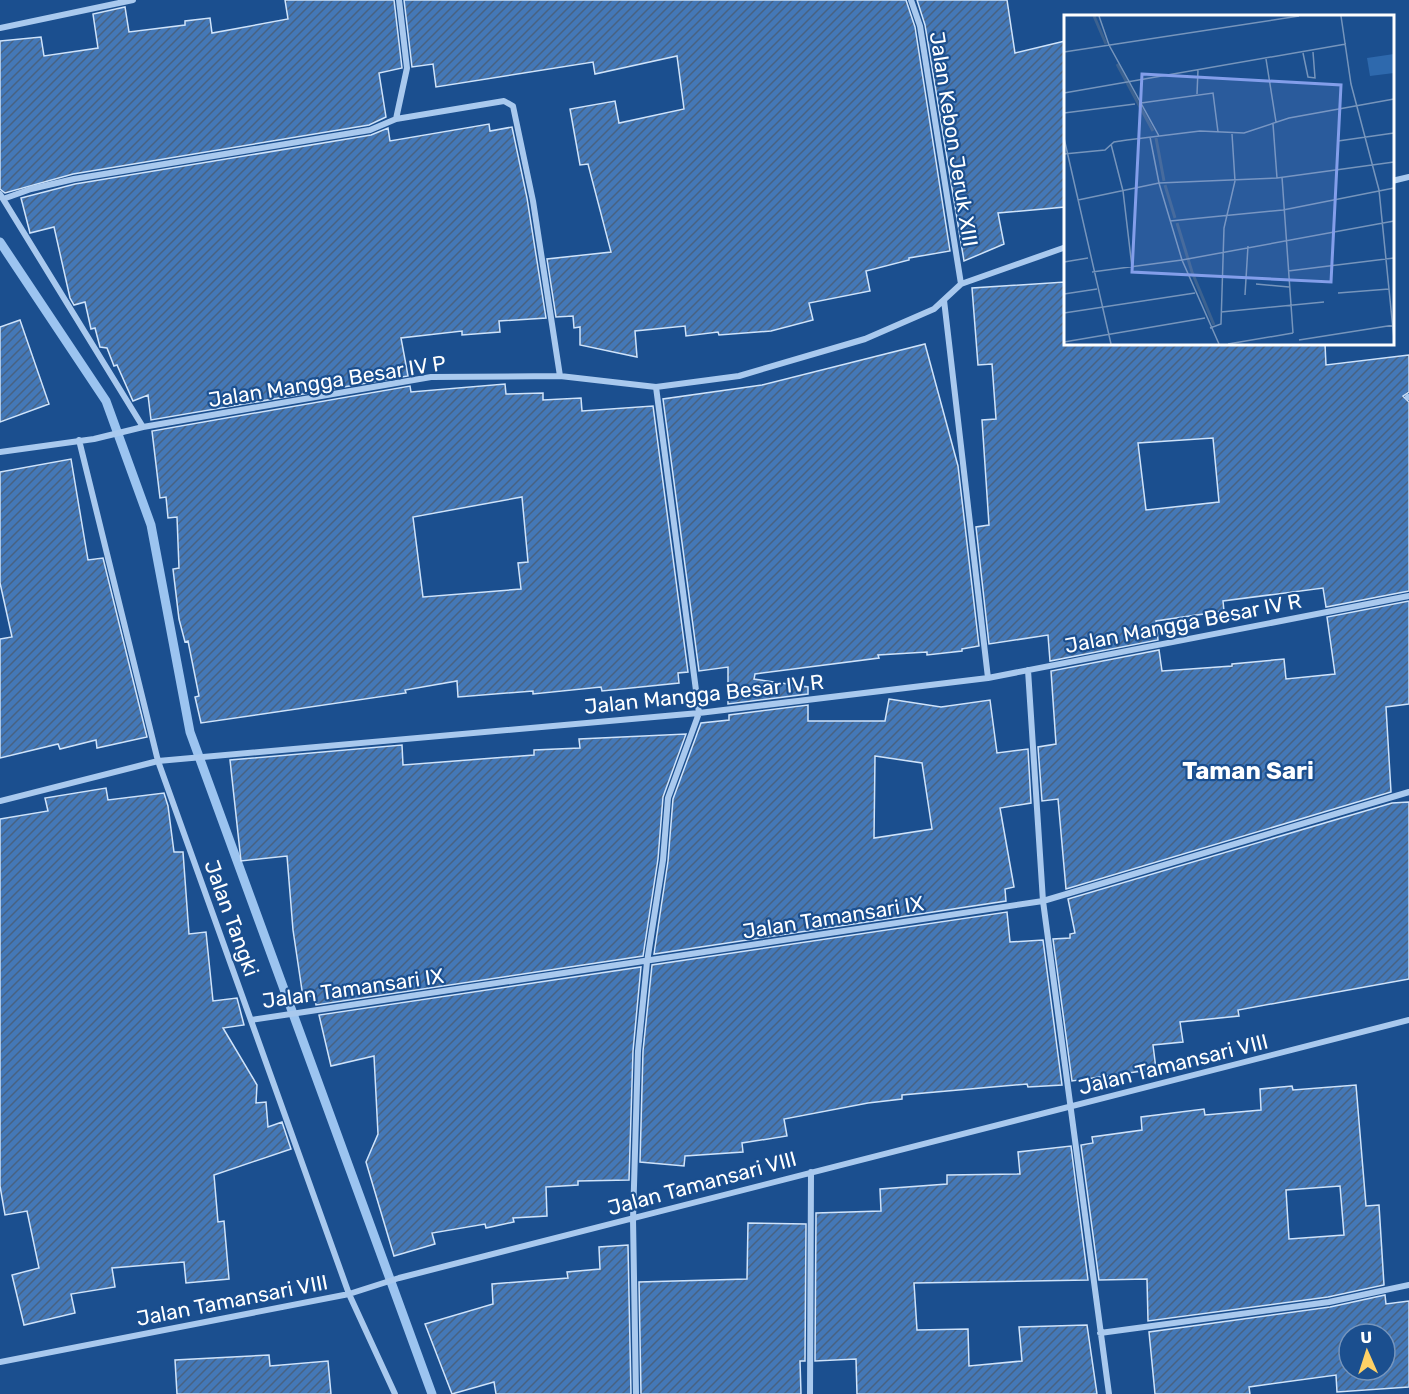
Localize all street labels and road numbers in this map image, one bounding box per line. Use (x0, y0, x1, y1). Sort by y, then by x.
street label: Jalan Kebon Jeruk XIII (925, 30, 983, 248)
street label: Jalan Mangga Besar IV P (206, 350, 448, 412)
street label: Jalan Mangga Besar IV R (1062, 588, 1304, 658)
street label: Jalan Mangga Besar IV R (583, 669, 825, 719)
street label: Jalan Tangki (199, 856, 265, 980)
street label: Jalan Tamansari IX (741, 890, 925, 944)
street label: Jalan Tamansari IX (261, 963, 445, 1013)
street label: Jalan Tamansari VIII (1076, 1028, 1270, 1100)
street label: Jalan Tamansari VIII (605, 1146, 799, 1220)
street label: Jalan Tamansari VIII (134, 1269, 330, 1331)

